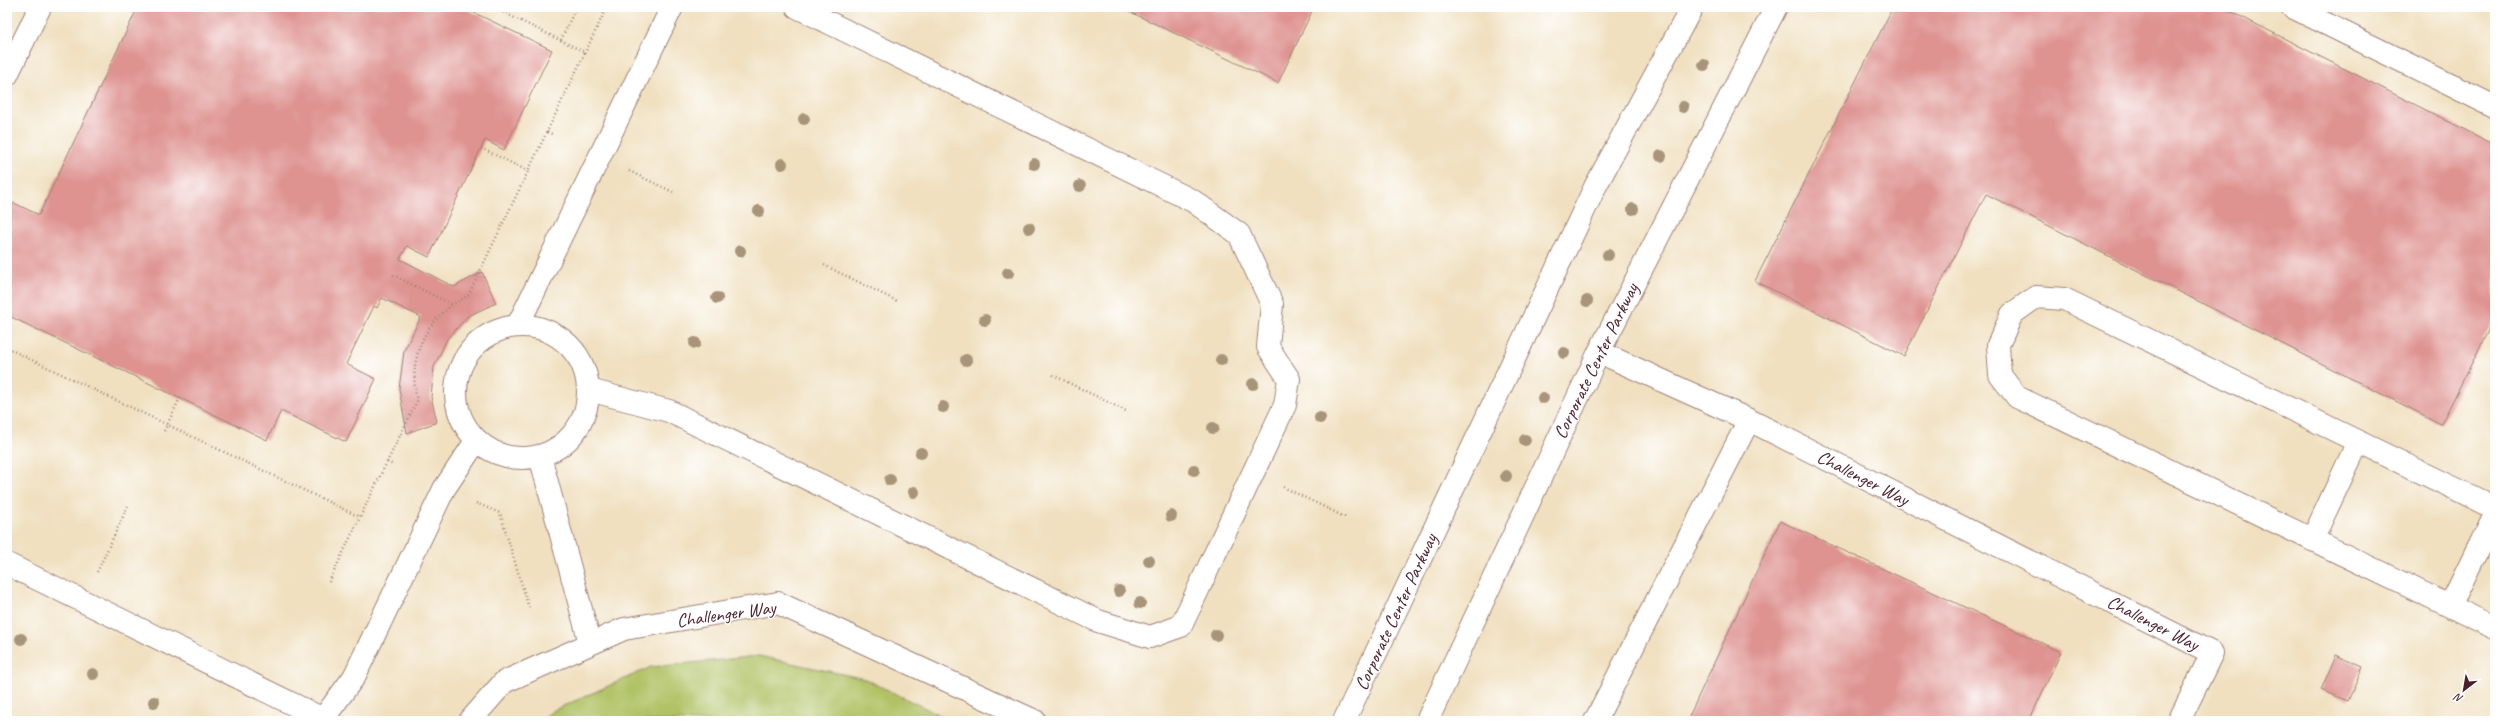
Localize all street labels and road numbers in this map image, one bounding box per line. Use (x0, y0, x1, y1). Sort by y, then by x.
street label: Corporate Center Parkway (1548, 278, 1645, 443)
street label: Challenger Way (1813, 445, 1914, 512)
street label: Corporate Center Parkway (1349, 529, 1443, 694)
street label: Challenger Way (2103, 590, 2204, 657)
street label: Challenger Way (675, 595, 779, 633)

